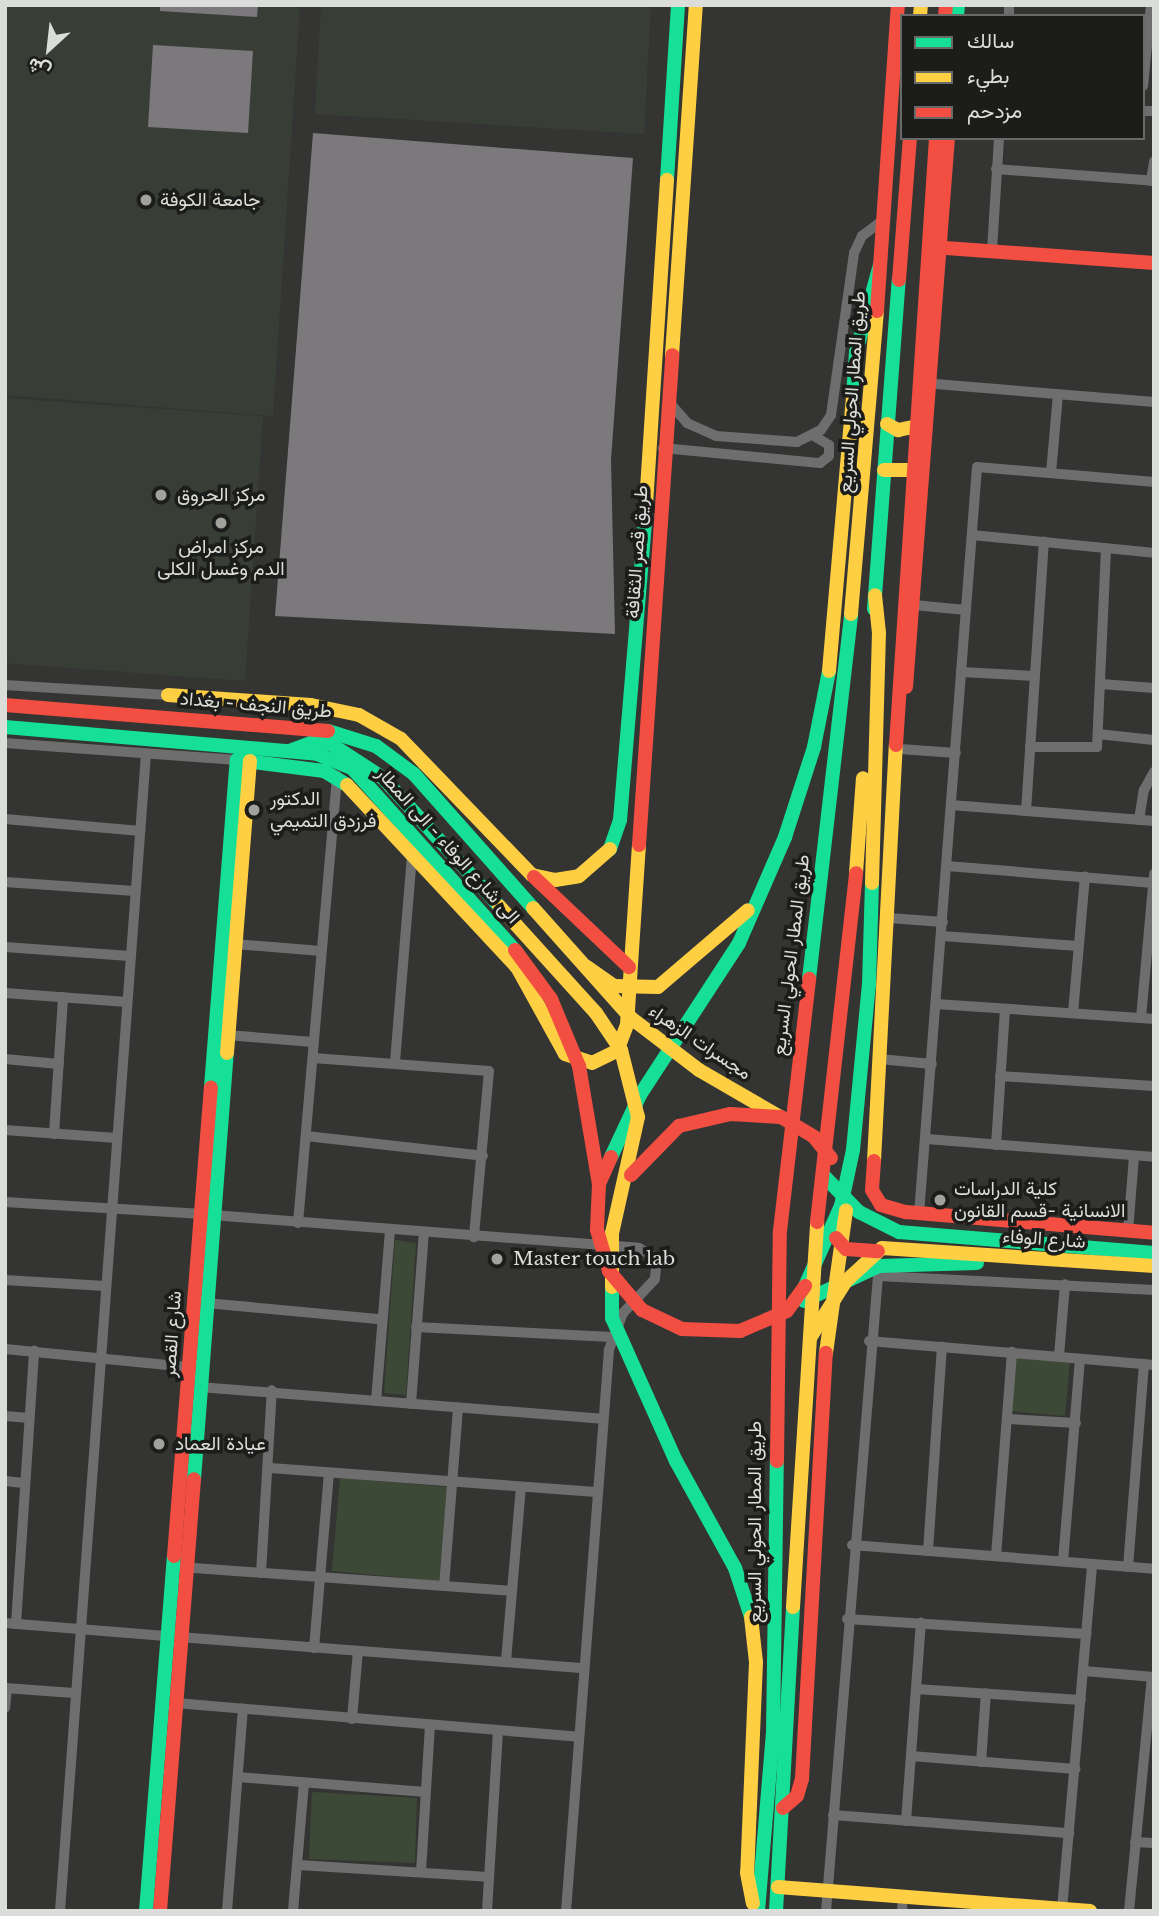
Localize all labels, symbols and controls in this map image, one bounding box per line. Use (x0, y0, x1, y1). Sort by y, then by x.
north arrow (14, 14, 84, 84)
legend (900, 14, 1145, 140)
text: سالك (967, 28, 1014, 54)
text: ش (24, 53, 55, 84)
text: بطيء (967, 63, 1010, 89)
text: مزدحم (967, 98, 1022, 124)
place label: جامعة الكوفة (160, 189, 261, 211)
marker: جامعة الكوفة (138, 192, 154, 208)
street label: طريق المطار الحولي السريع (834, 290, 870, 494)
place label: مركز الحروق (177, 484, 265, 506)
marker: مركز الحروق (151, 485, 171, 505)
street label: طريق قصر الثقافة (621, 485, 653, 619)
marker: مركز امراض الدم وغسل الكلى (211, 513, 231, 533)
place label: مركز امراض الدم وغسل الكلى (157, 536, 285, 580)
street label: طريق النجف - بغداد (179, 687, 333, 723)
street label: الى شارع الوفاء - الى المطار (371, 762, 525, 928)
place label: الدكتور فرزدق التميمي (270, 788, 376, 832)
marker: الدكتور فرزدق التميمي (244, 800, 264, 820)
street label: طريق المطار الحولي السريع (767, 853, 815, 1057)
street label: مجسرات الزهراء (644, 999, 756, 1085)
place label: كلية الدراسات الانسانية -قسم القانون (954, 1178, 1125, 1222)
marker: كلية الدراسات الانسانية -قسم القانون (932, 1192, 948, 1208)
street label: شارع الوفاء (1002, 1225, 1086, 1253)
place label: Master touch lab (513, 1248, 676, 1270)
marker: Master touch lab (487, 1249, 507, 1269)
street label: شارع القصر (158, 1290, 186, 1378)
street label: طريق المطار الحولي السريع (744, 1421, 766, 1623)
place label: عيادة العماد (175, 1433, 266, 1455)
marker: عيادة العماد (149, 1434, 169, 1454)

